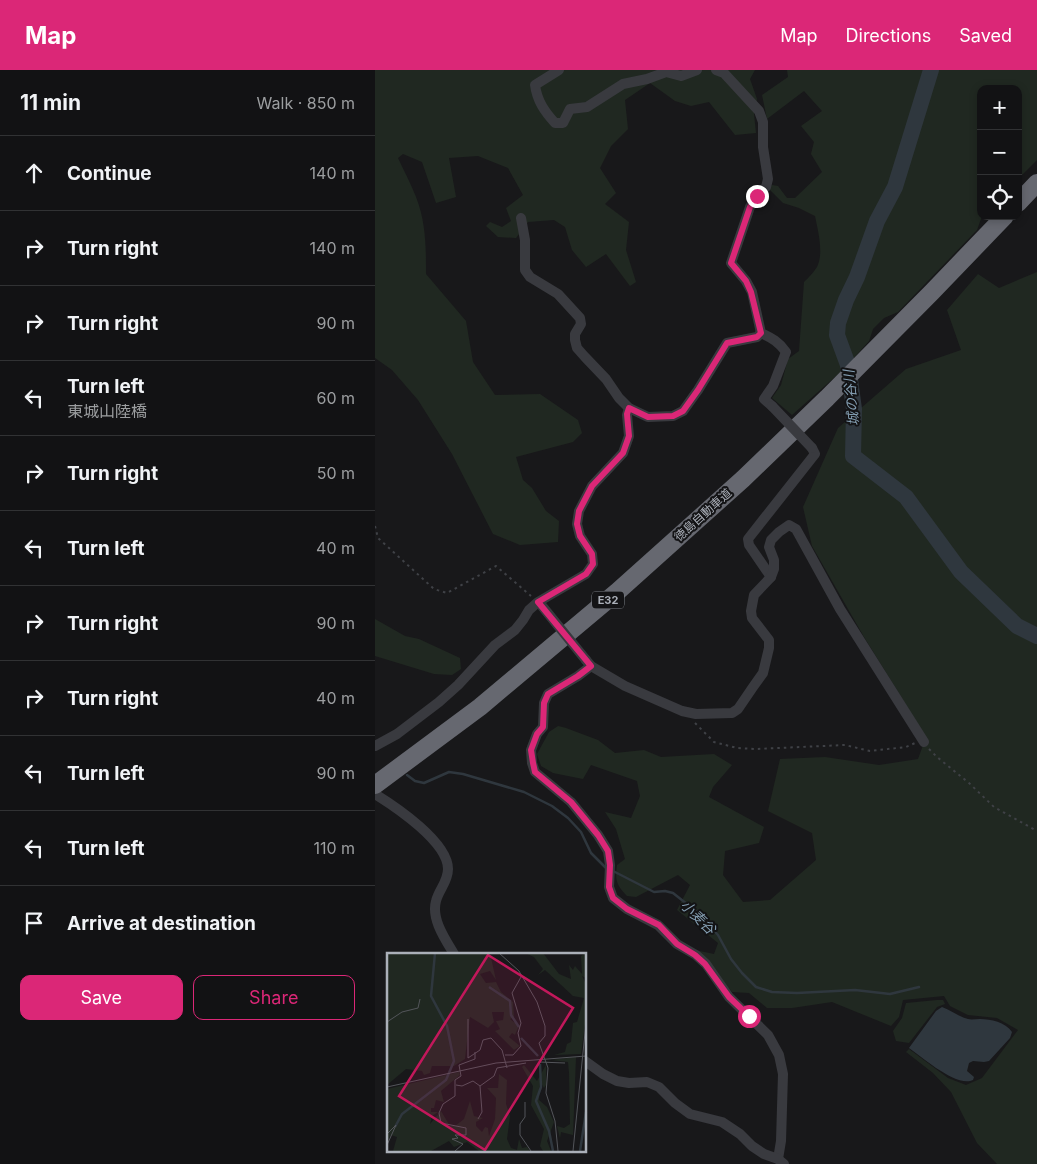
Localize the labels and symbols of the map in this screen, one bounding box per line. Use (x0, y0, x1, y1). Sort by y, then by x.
route end (746, 185, 769, 208)
water label: 城の谷川 (839, 367, 861, 427)
street label: 徳島自動車道 (671, 485, 734, 544)
road number: E32 (592, 592, 624, 608)
water label: 小麦谷 (677, 896, 720, 938)
inset map (387, 953, 586, 1152)
route start (738, 1005, 761, 1028)

